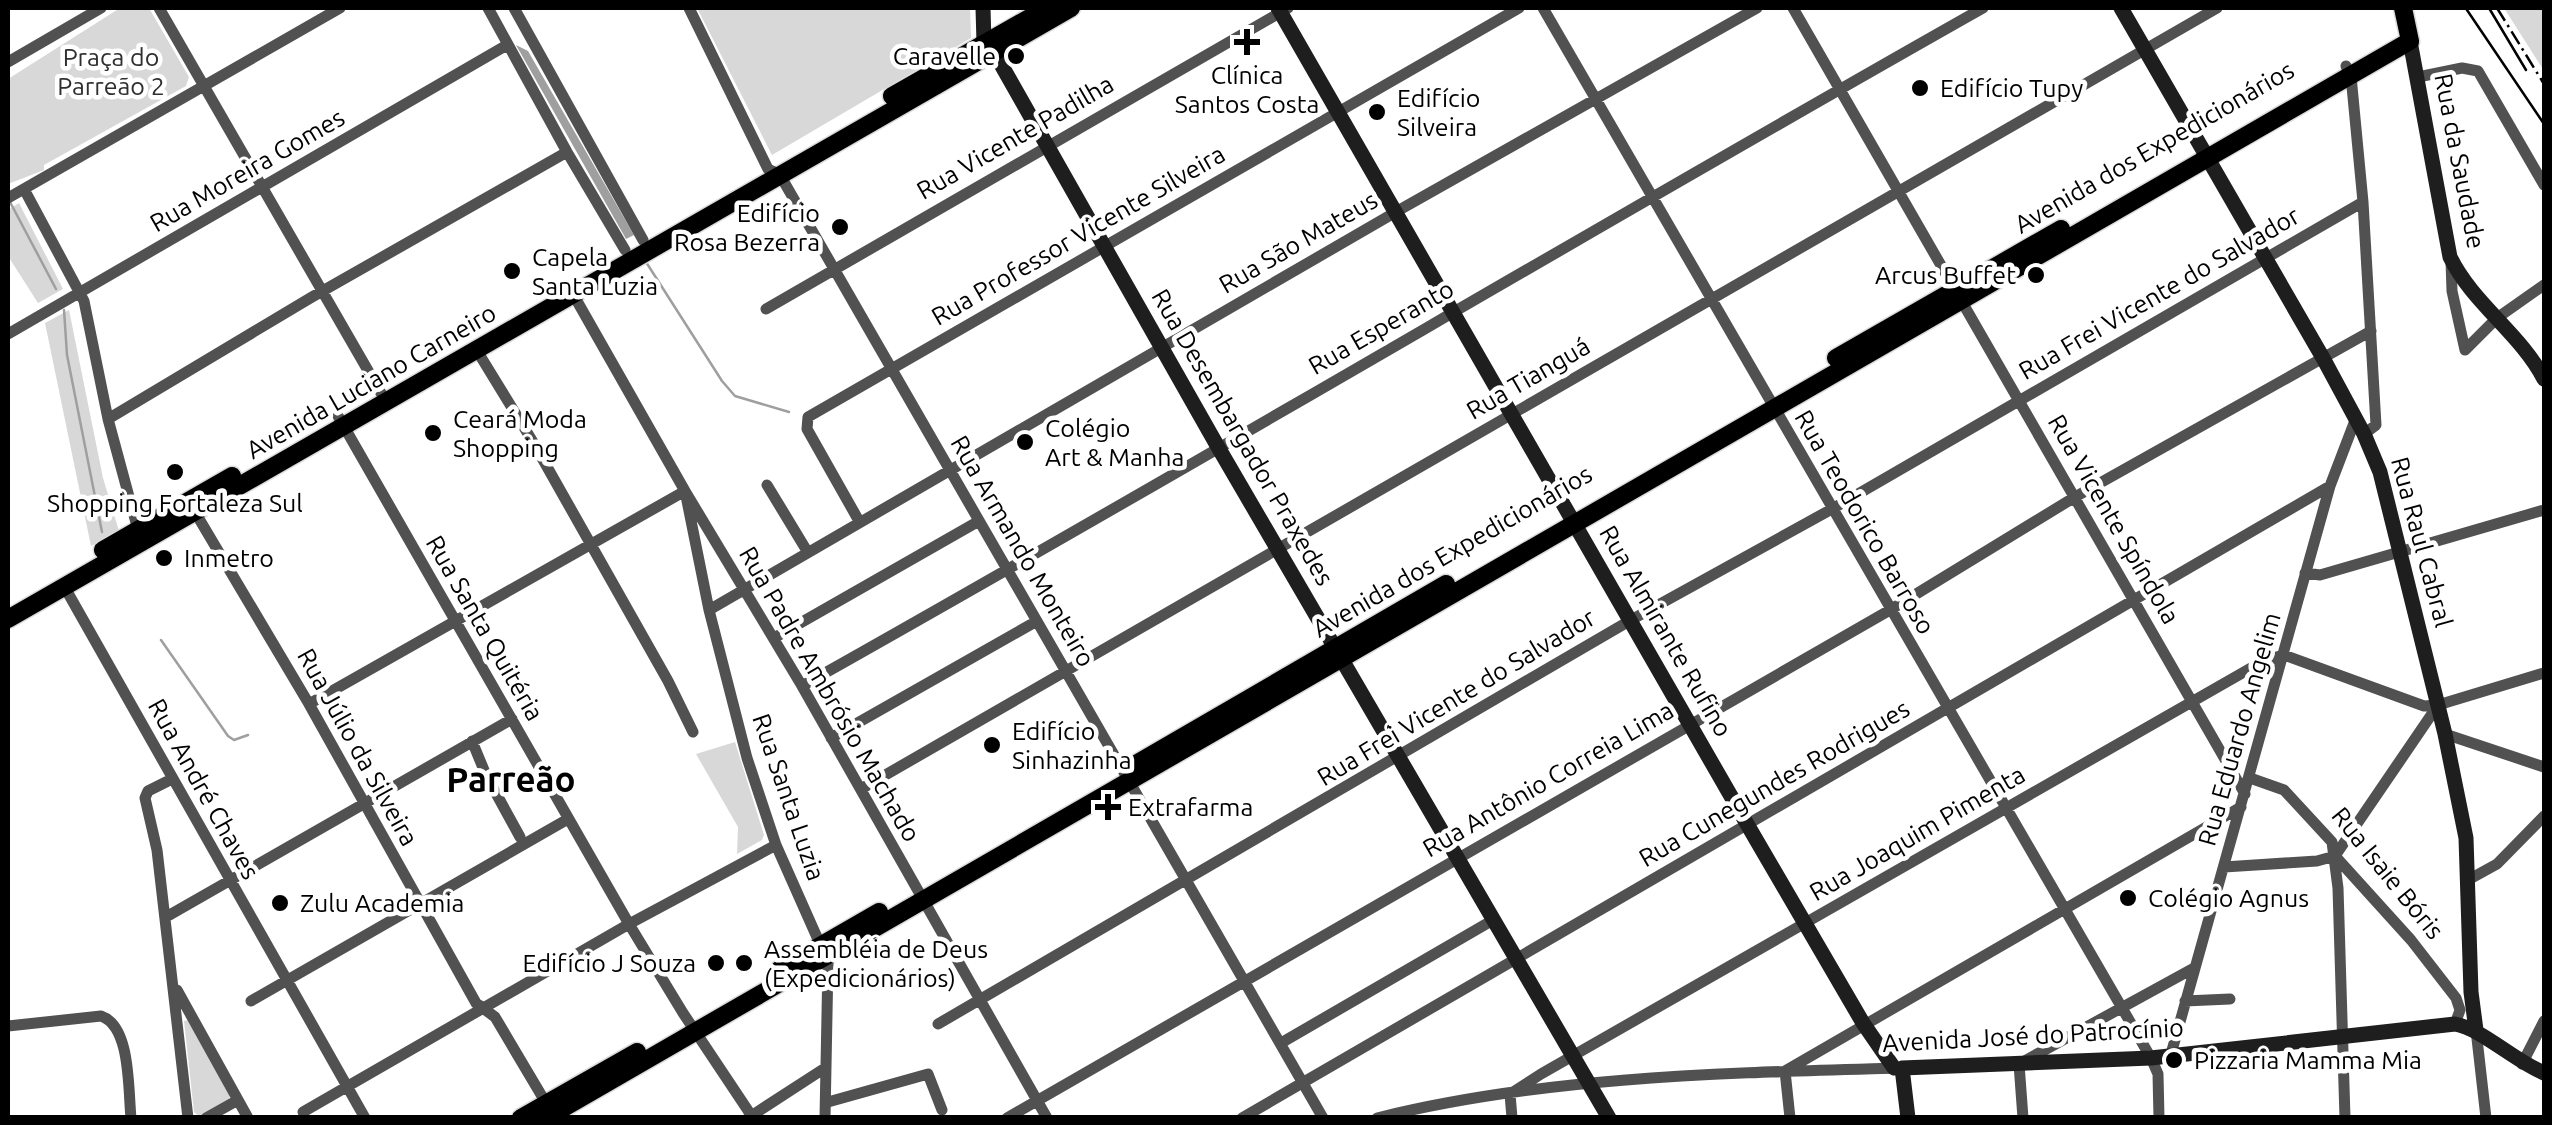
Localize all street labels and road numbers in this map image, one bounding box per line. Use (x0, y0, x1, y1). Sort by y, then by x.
street label: Avenida dos Expedicionários (2009, 55, 2299, 239)
street label: Rua Vicente Padilha (912, 69, 1118, 205)
street label: Rua da Saudade (2429, 71, 2491, 251)
street label: Rua Moreira Gomes (145, 103, 349, 237)
street label: Rua Professor Vicente Silveira (926, 139, 1230, 331)
street label: Rua São Mateus (1214, 185, 1382, 299)
street label: Rua Frei Vicente do Salvador (2014, 201, 2305, 385)
street label: Rua Esperanto (1304, 274, 1458, 380)
street label: Rua Desembargador Praxedes (1147, 284, 1339, 590)
street label: Avenida Luciano Carneiro (241, 298, 501, 464)
street label: Rua Tianguá (1461, 331, 1595, 425)
street label: Rua Teodorico Barroso (1789, 405, 1941, 639)
street label: Rua Vicente Spíndola (2043, 409, 2185, 629)
street label: Rua Armando Monteiro (945, 430, 1101, 672)
street label: Rua Raul Cabral (2386, 454, 2458, 630)
street label: Avenida dos Expedicionários (1307, 459, 1597, 643)
street label: Rua Almirante Rufino (1594, 520, 1738, 742)
street label: Rua Santa Quitéria (421, 531, 549, 725)
street label: Rua Padre Ambrósio Machado (734, 542, 926, 846)
street label: Rua Frei Vicente do Salvador (1312, 603, 1600, 791)
street label: Rua Eduardo Angelim (2192, 609, 2286, 849)
street label: Rua Júlio da Silveira (292, 643, 424, 851)
street label: Rua André Chaves (143, 694, 265, 884)
street label: Rua Cunegundes Rodrigues (1634, 694, 1914, 872)
street label: Rua Antônio Correia Lima (1418, 696, 1678, 862)
street label: Rua Santa Luzia (747, 710, 831, 884)
street label: Rua Joaquim Pimenta (1804, 760, 2030, 906)
street label: Rua Isaie Bóris (2326, 802, 2450, 944)
street label: Avenida José do Patrocínio (1882, 1013, 2184, 1057)

